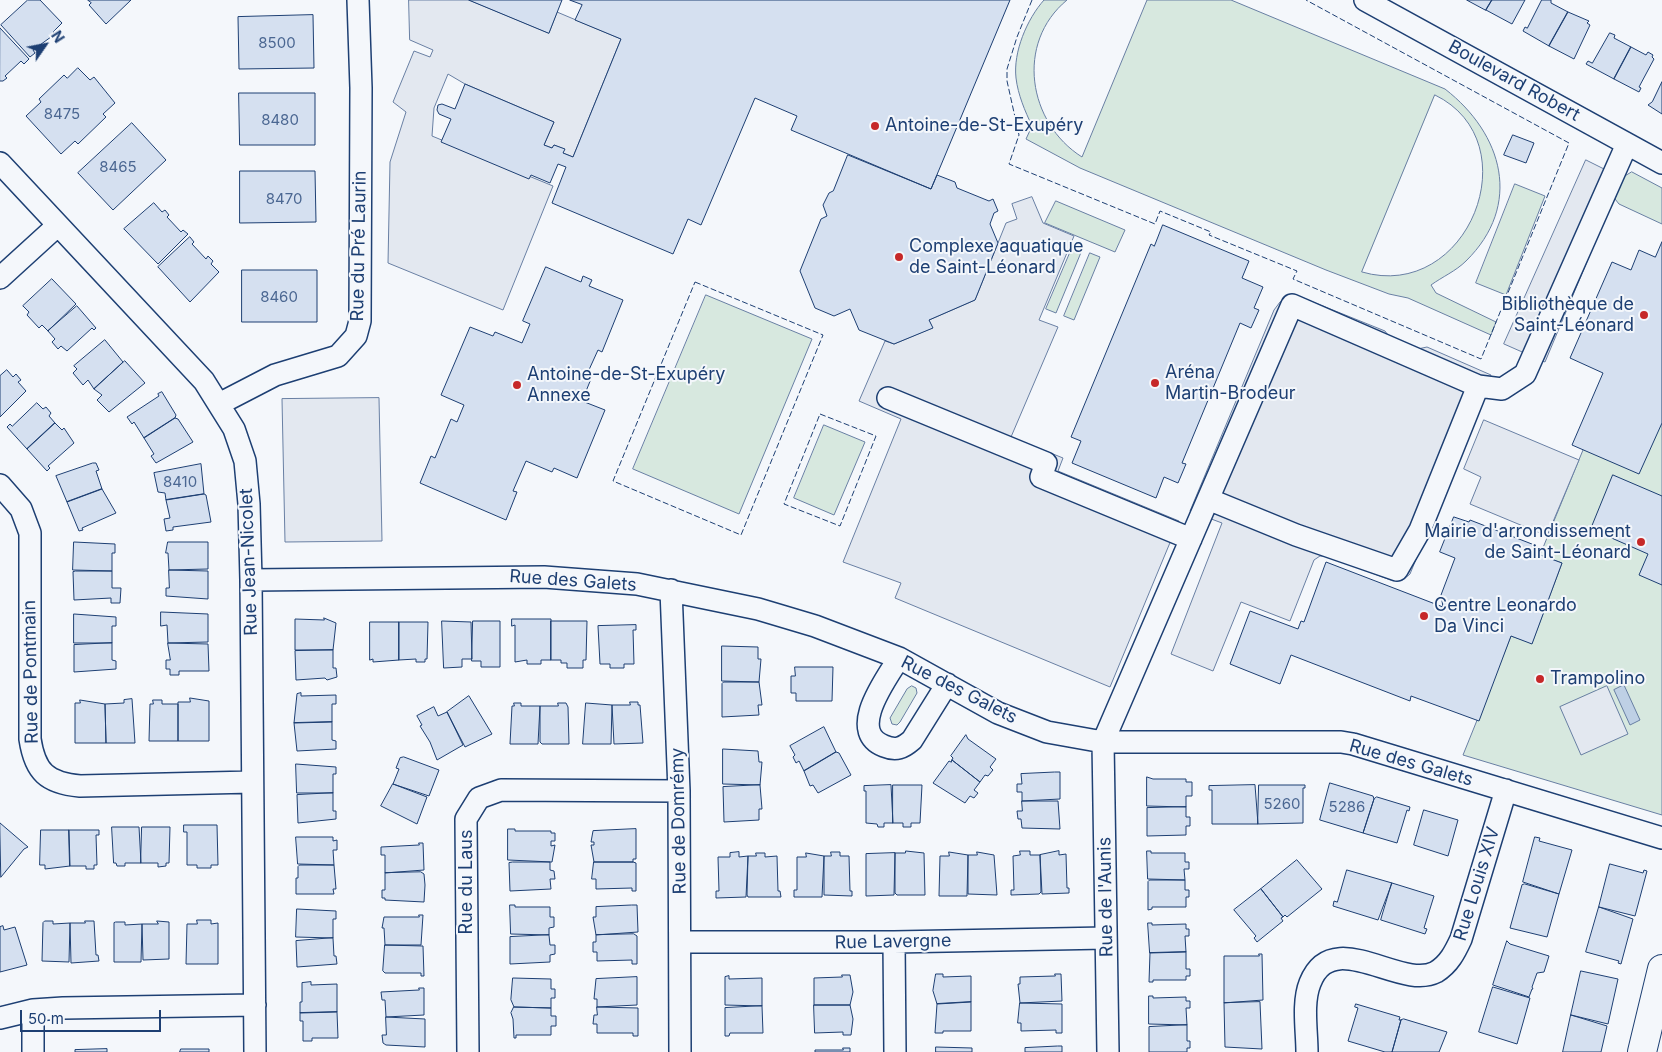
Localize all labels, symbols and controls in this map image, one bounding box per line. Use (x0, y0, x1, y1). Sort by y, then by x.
north arrow (20, 20, 70, 70)
text: N (48, 27, 68, 46)
house number: 8500 (258, 34, 296, 52)
street label: Boulevard Robert (1444, 36, 1584, 126)
house number: 8475 (44, 105, 80, 123)
house number: 8480 (261, 111, 299, 129)
place label: Antoine-de-St-Exupéry (885, 115, 1083, 137)
marker: Antoine-de-St-Exupéry (869, 120, 881, 132)
house number: 8465 (99, 158, 137, 176)
street label: Rue du Pré Laurin (347, 170, 371, 322)
house number: 8470 (266, 190, 302, 208)
place label: Complexe aquatique de Saint-Léonard (909, 236, 1083, 278)
marker: Complexe aquatique de Saint-Léonard (893, 251, 905, 263)
house number: 8460 (260, 288, 298, 306)
place label: Bibliothèque de Saint-Léonard (1502, 294, 1634, 336)
marker: Bibliothèque de Saint-Léonard (1638, 309, 1650, 321)
place label: Aréna Martin-Brodeur (1165, 362, 1296, 404)
place label: Antoine-de-St-Exupéry Annexe (527, 364, 725, 406)
marker: Aréna Martin-Brodeur (1149, 377, 1161, 389)
marker: Antoine-de-St-Exupéry Annexe (511, 379, 523, 391)
house number: 8410 (163, 473, 197, 491)
street label: Rue Jean-Nicolet (236, 488, 262, 636)
place label: Mairie d'arrondissement de Saint-Léonard (1424, 521, 1631, 564)
marker: Mairie d'arrondissement de Saint-Léonard (1635, 536, 1647, 548)
street label: Rue des Galets (509, 566, 637, 596)
place label: Centre Leonardo Da Vinci (1434, 595, 1577, 638)
street label: Rue de Pontmain (19, 600, 43, 744)
marker: Centre Leonardo Da Vinci (1418, 610, 1430, 622)
street label: Rue des Galets (897, 651, 1021, 729)
place label: Trampolino (1550, 668, 1645, 690)
marker: Trampolino (1534, 673, 1546, 685)
street label: Rue des Galets (1347, 735, 1475, 791)
street label: Rue de Domrémy (667, 748, 691, 894)
house number: 5260 (1263, 795, 1301, 813)
house number: 5286 (1329, 798, 1365, 816)
street label: Rue Louis XIV (1449, 824, 1505, 944)
street label: Rue du Laus (456, 830, 478, 934)
street label: Rue de l'Aunis (1094, 837, 1118, 957)
street label: Rue Lavergne (834, 930, 952, 954)
scale bar (22, 1000, 164, 1032)
text: 50 m (28, 1009, 64, 1028)

